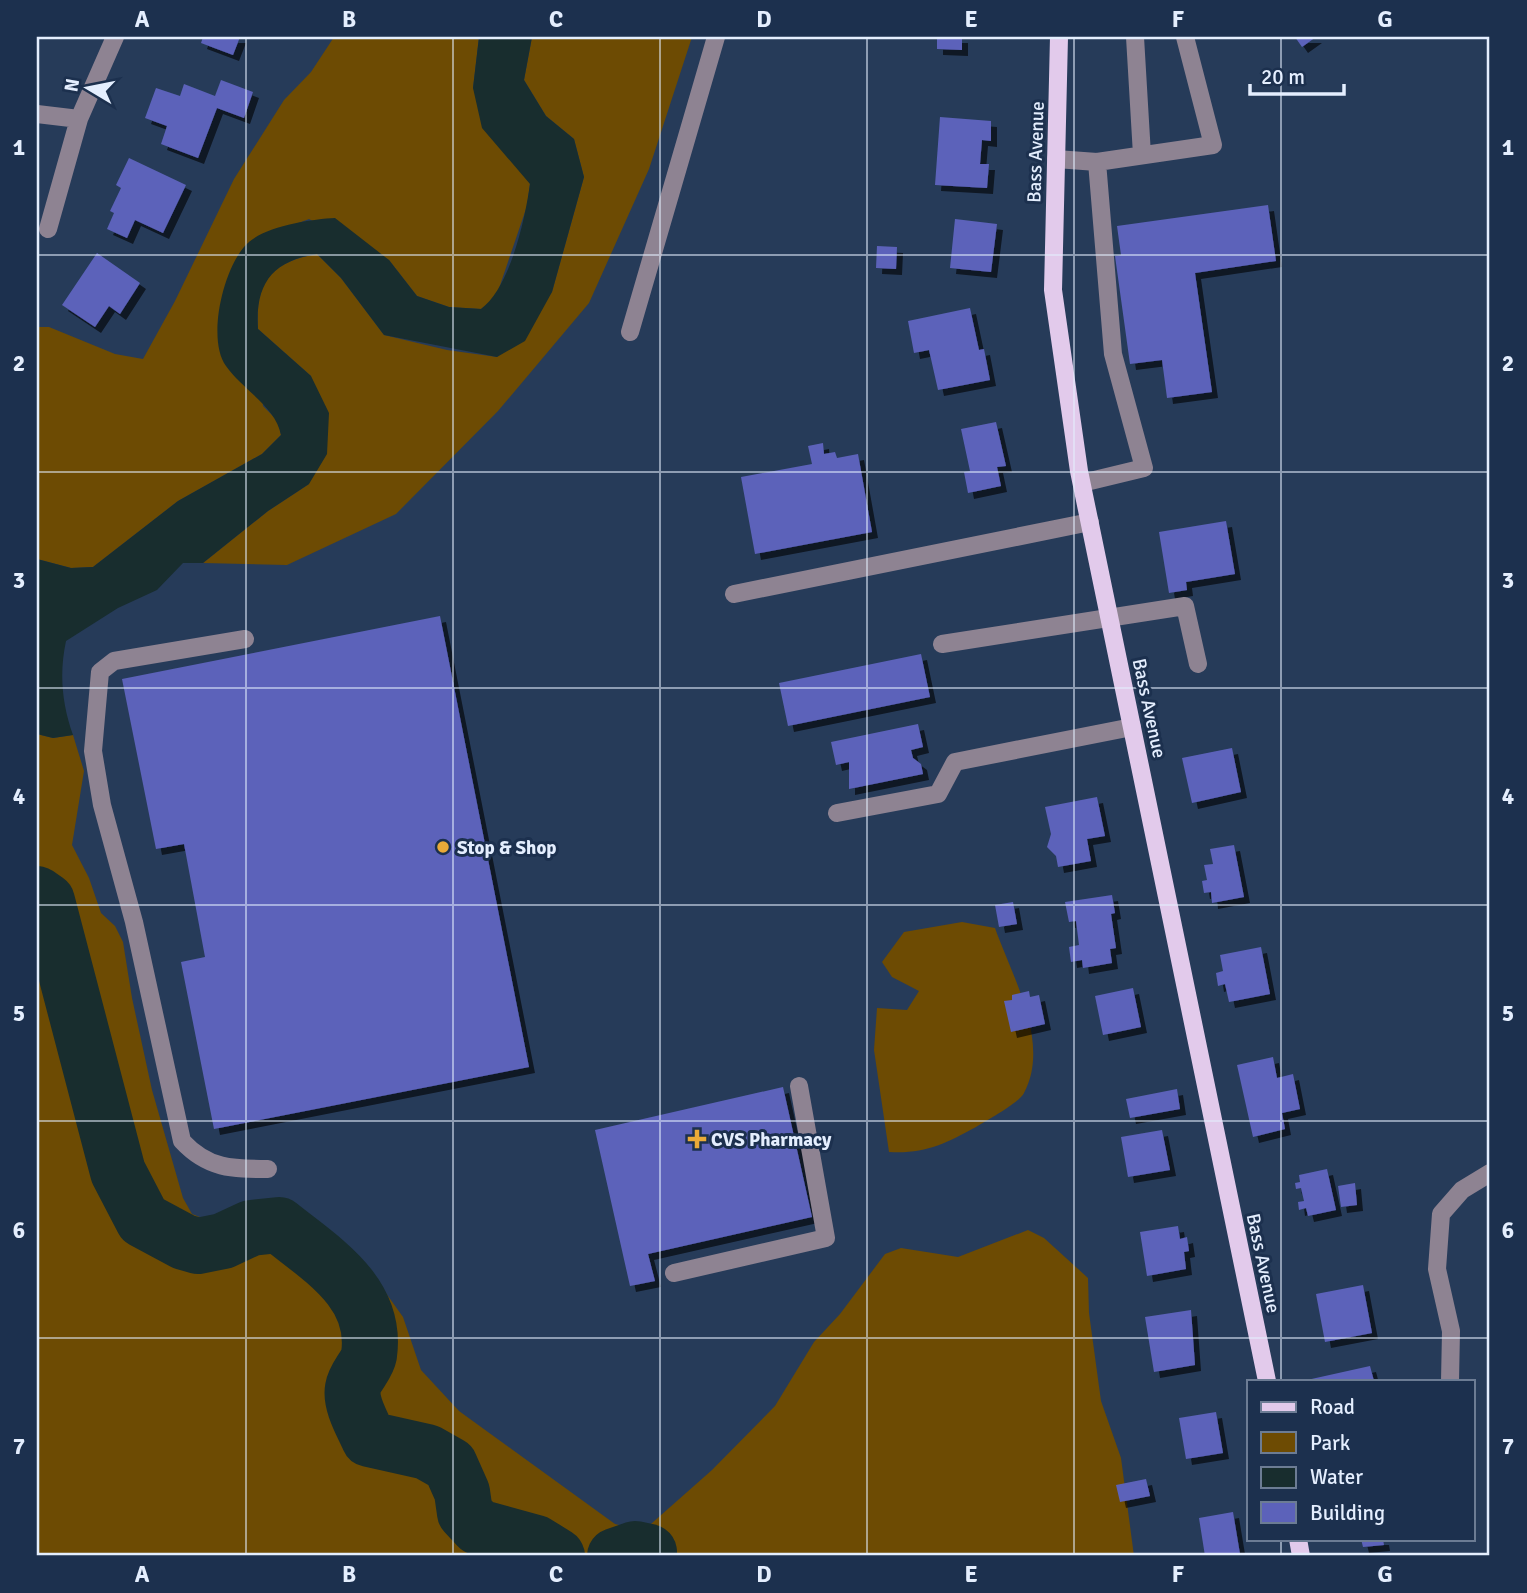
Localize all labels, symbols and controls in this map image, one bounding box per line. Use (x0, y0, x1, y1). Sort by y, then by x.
text: A (135, 5, 150, 34)
text: B (342, 5, 356, 34)
text: C (549, 5, 563, 34)
text: D (756, 5, 772, 34)
text: E (964, 5, 978, 34)
text: F (1172, 5, 1184, 34)
text: G (1377, 5, 1393, 34)
north arrow (52, 52, 122, 122)
scale bar (1250, 52, 1345, 96)
text: 20 m (1261, 64, 1305, 90)
text: N (59, 77, 85, 94)
street label: Bass Avenue (1022, 101, 1050, 203)
text: 1 (13, 133, 25, 162)
text: 1 (1502, 133, 1514, 162)
text: 2 (13, 349, 25, 378)
text: 2 (1502, 349, 1514, 378)
text: 3 (13, 566, 25, 595)
text: 3 (1502, 566, 1514, 595)
street label: Bass Avenue (1127, 656, 1171, 760)
text: 4 (13, 782, 25, 811)
text: 4 (1502, 782, 1514, 811)
place label: Stop & Shop (457, 836, 557, 860)
marker: Stop & Shop (435, 839, 451, 855)
text: 5 (13, 999, 25, 1028)
text: 5 (1502, 999, 1514, 1028)
place label: CVS Pharmacy (711, 1128, 832, 1152)
marker: CVS Pharmacy (689, 1131, 705, 1147)
street label: Bass Avenue (1241, 1211, 1285, 1315)
text: 6 (13, 1216, 25, 1245)
text: 6 (1502, 1216, 1514, 1245)
legend (1247, 1380, 1474, 1540)
text: Road (1310, 1394, 1355, 1420)
text: Park (1310, 1430, 1351, 1456)
text: 7 (13, 1432, 25, 1461)
text: 7 (1502, 1432, 1514, 1461)
text: Water (1310, 1464, 1363, 1490)
text: Building (1310, 1500, 1385, 1526)
text: A (135, 1560, 150, 1589)
text: B (342, 1560, 356, 1589)
text: C (549, 1560, 563, 1589)
text: D (756, 1560, 772, 1589)
text: E (964, 1560, 978, 1589)
text: F (1172, 1560, 1184, 1589)
text: G (1377, 1560, 1393, 1589)

